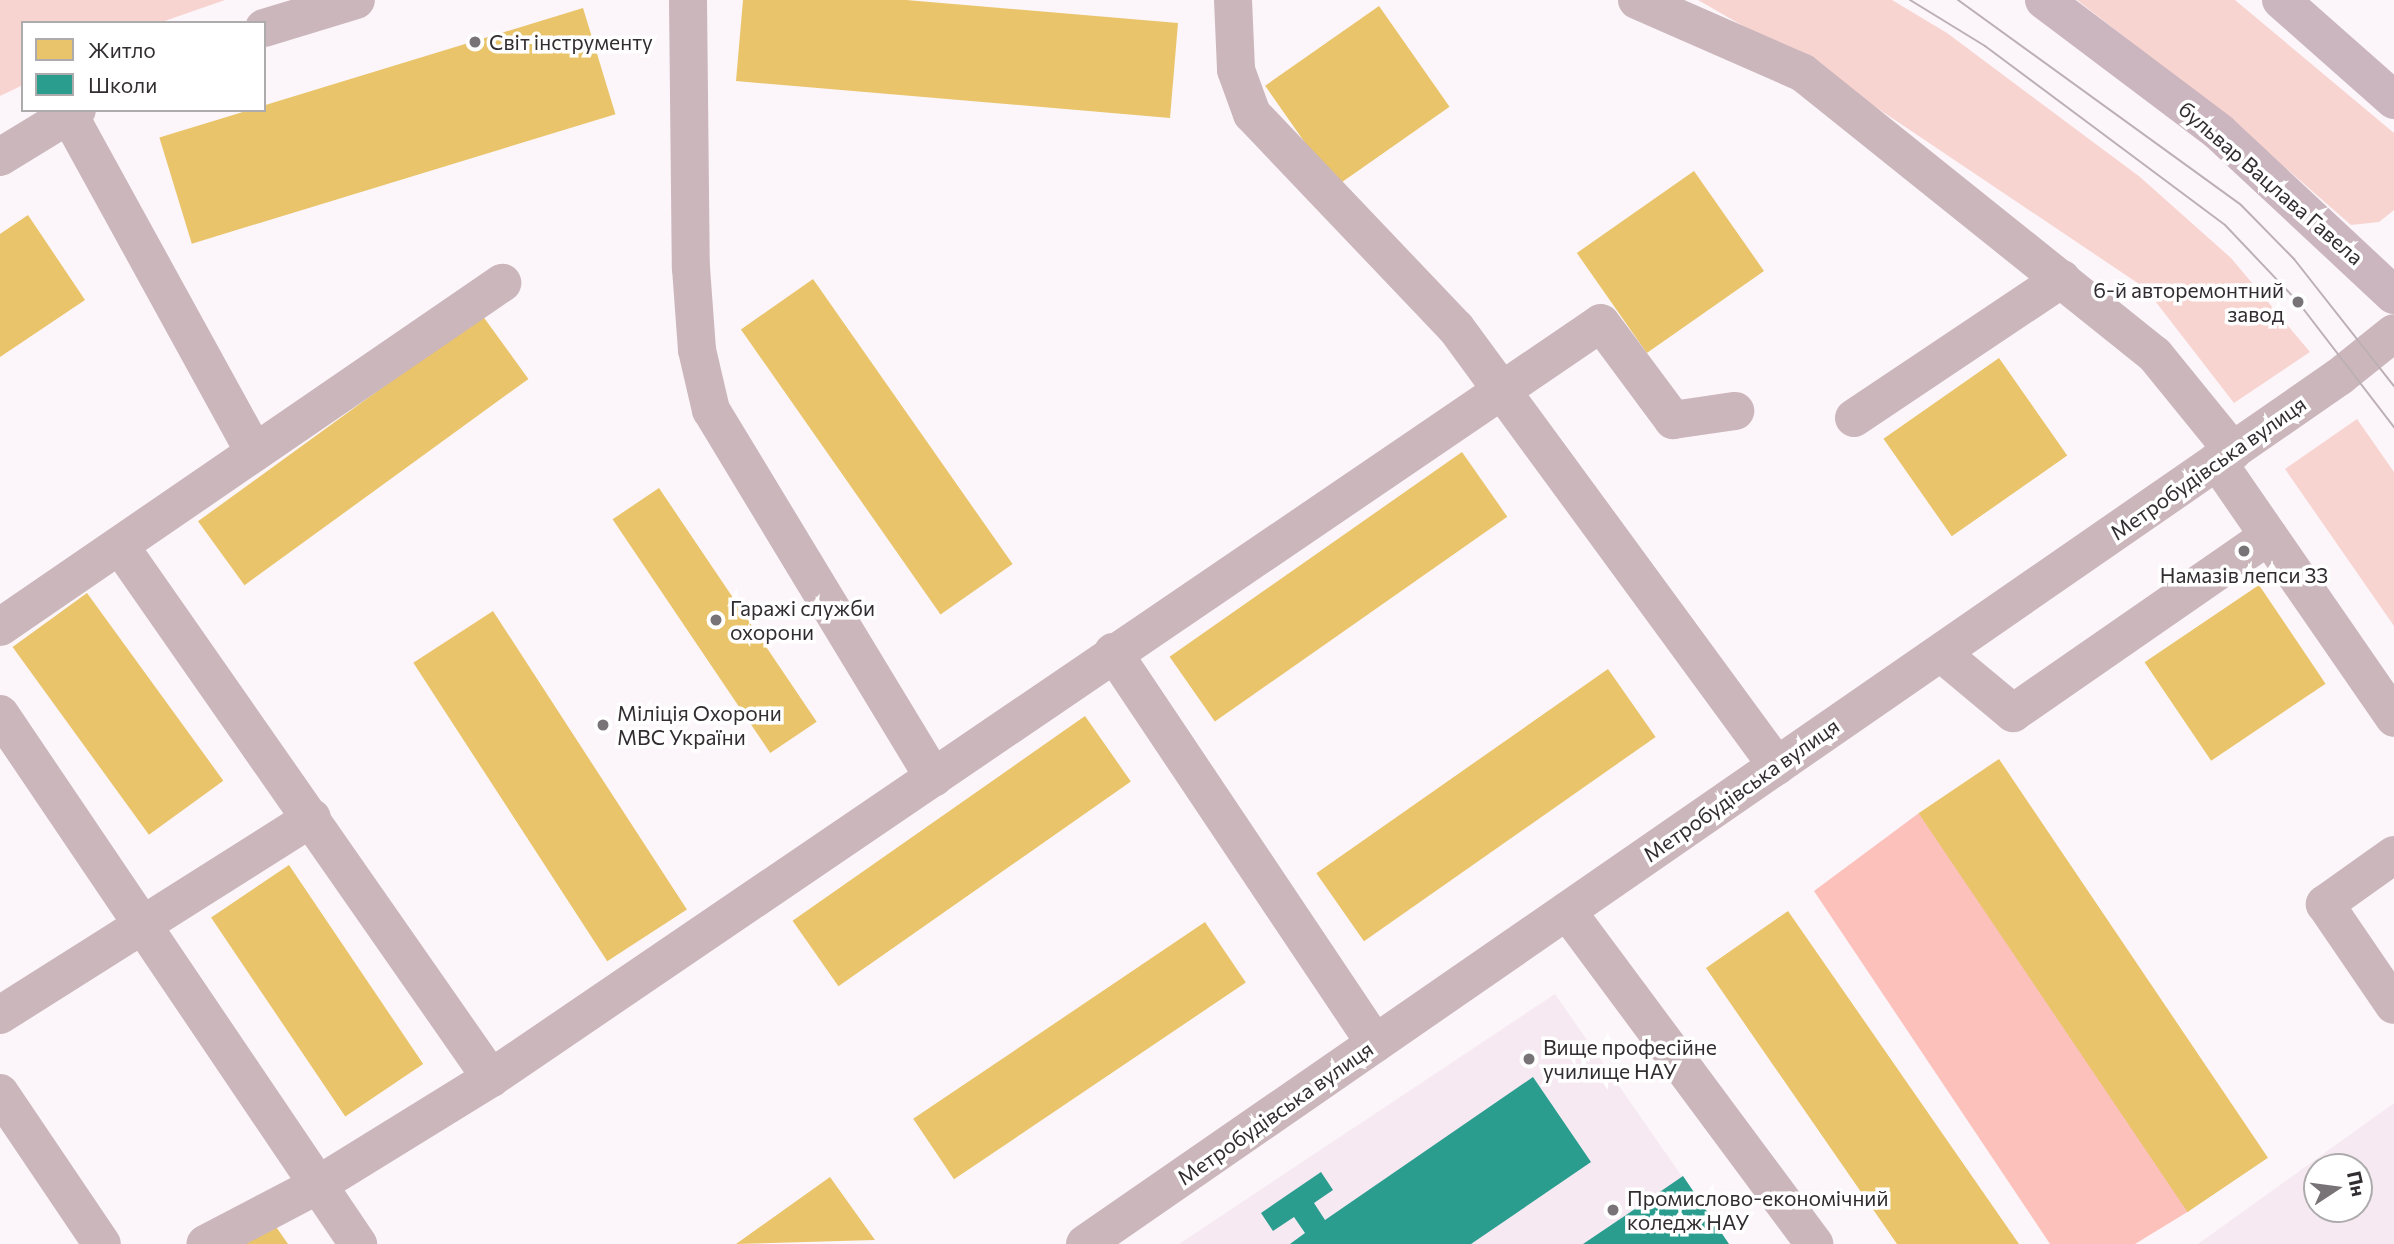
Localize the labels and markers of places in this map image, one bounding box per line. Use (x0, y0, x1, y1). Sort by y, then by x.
place label: Світ інструменту (489, 29, 653, 55)
marker: Світ інструменту (467, 34, 483, 50)
place label: 6-й авторемонтний завод (2093, 277, 2284, 327)
marker: 6-й авторемонтний завод (2290, 294, 2306, 310)
marker: Намазів лепси 33 (2236, 543, 2252, 559)
place label: Намазів лепси 33 (2160, 562, 2328, 588)
place label: Гаражі служби охорони (730, 595, 875, 645)
marker: Гаражі служби охорони (708, 612, 724, 628)
place label: Міліція Охорони МВС України (617, 700, 782, 750)
marker: Міліція Охорони МВС України (595, 717, 611, 733)
place label: Вище професійне училище НАУ (1543, 1034, 1717, 1084)
marker: Вище професійне училище НАУ (1521, 1051, 1537, 1067)
place label: Промислово-економічний коледж НАУ (1627, 1185, 1888, 1235)
marker: Промислово-економічний коледж НАУ (1605, 1202, 1621, 1218)

